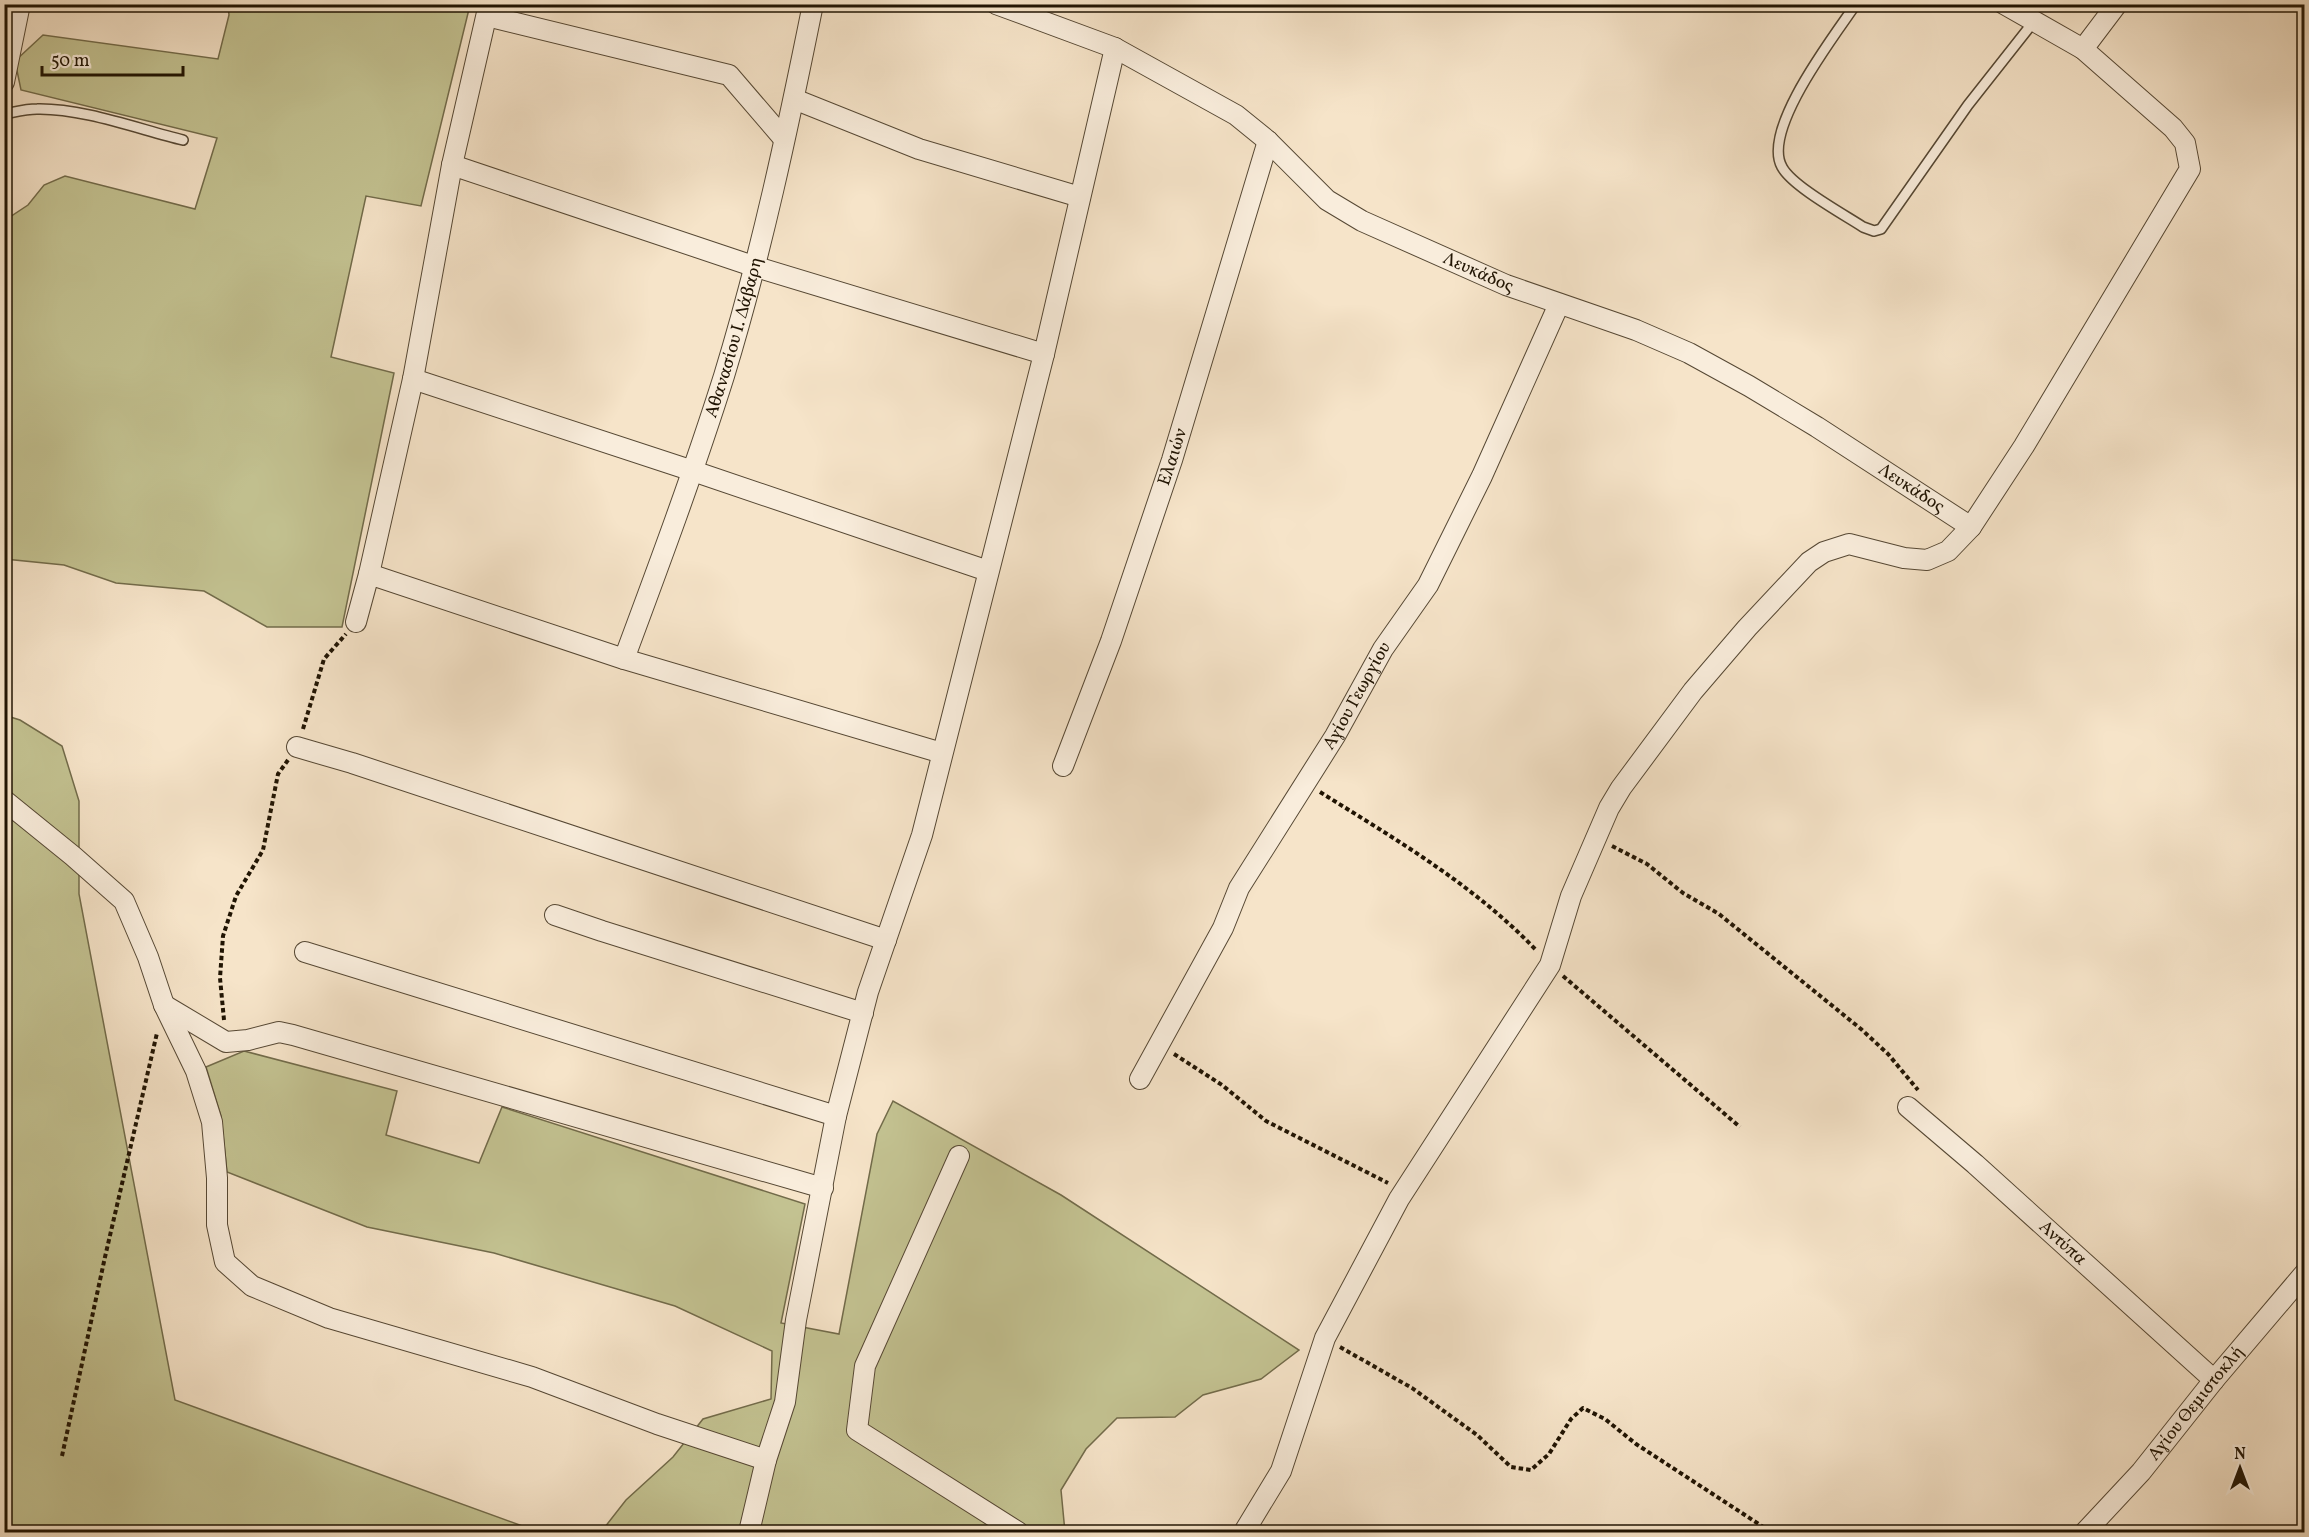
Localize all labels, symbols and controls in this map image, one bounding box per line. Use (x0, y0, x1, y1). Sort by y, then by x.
scale bar (42, 39, 183, 77)
text: 50 m (51, 49, 90, 74)
street label: Λευκάδος (1439, 246, 1517, 299)
street label: Αθανασίου Ι. Δάβαρη (699, 254, 769, 421)
street label: Ελαιών (1152, 425, 1193, 489)
street label: Λευκάδος (1873, 457, 1950, 519)
street label: Αγίου Γεωργίου (1317, 637, 1397, 755)
street label: Αντύπα (2033, 1215, 2092, 1272)
street label: Αγίου Θεμιστοκλή (2142, 1341, 2250, 1466)
north arrow (2210, 1438, 2270, 1498)
text: N (2234, 1444, 2246, 1466)

